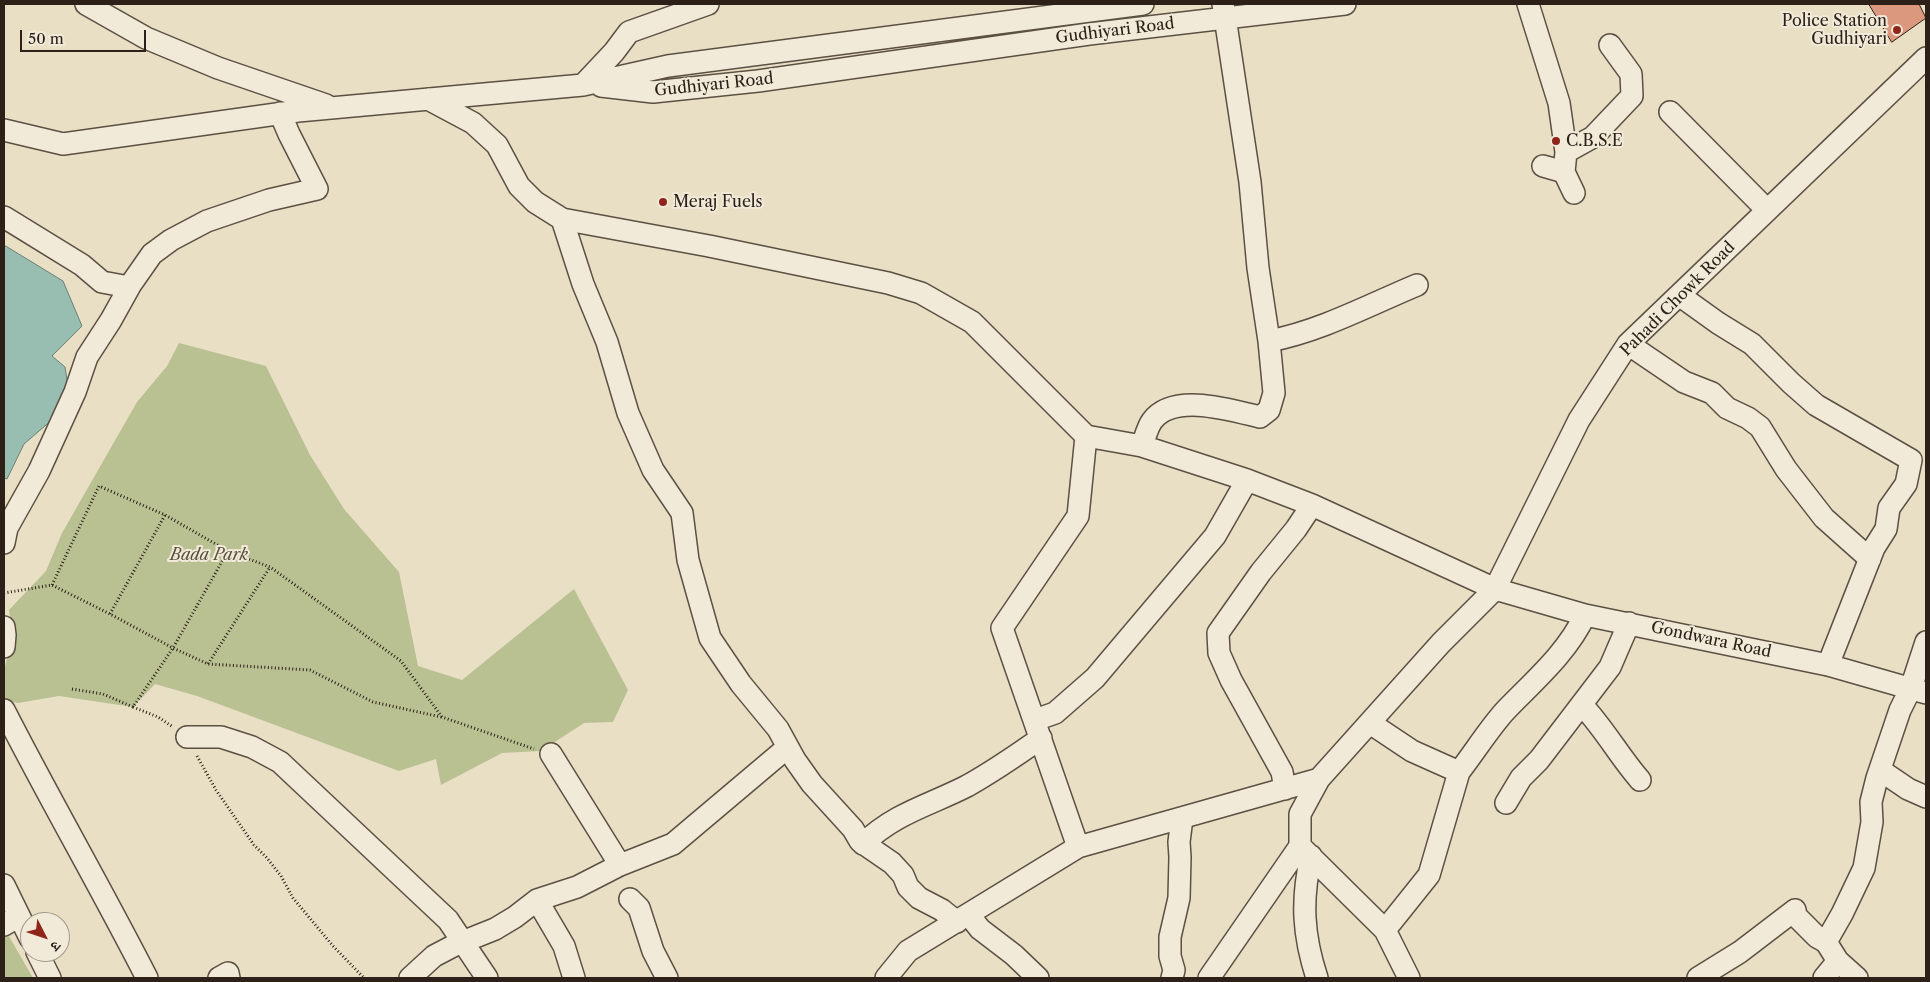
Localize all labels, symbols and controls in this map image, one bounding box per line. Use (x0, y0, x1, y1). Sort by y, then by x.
place label: Police Station Gudhiyari (1782, 11, 1887, 49)
street label: Gudhiyari Road (1054, 14, 1176, 48)
scale bar (22, 20, 149, 52)
marker: Police Station Gudhiyari (1891, 24, 1903, 36)
text: 50 m (28, 29, 64, 48)
street label: Gudhiyari Road (654, 69, 774, 101)
place label: C.B.S.E (1566, 131, 1623, 151)
marker: C.B.S.E (1550, 135, 1562, 147)
place label: Meraj Fuels (673, 192, 763, 212)
marker: Meraj Fuels (657, 196, 669, 208)
street label: Pahadi Chowk Road (1617, 238, 1739, 360)
park label: Bada Park (170, 545, 248, 565)
street label: Gondwara Road (1649, 618, 1773, 662)
north arrow (20, 912, 70, 962)
text: उ (46, 938, 65, 955)

